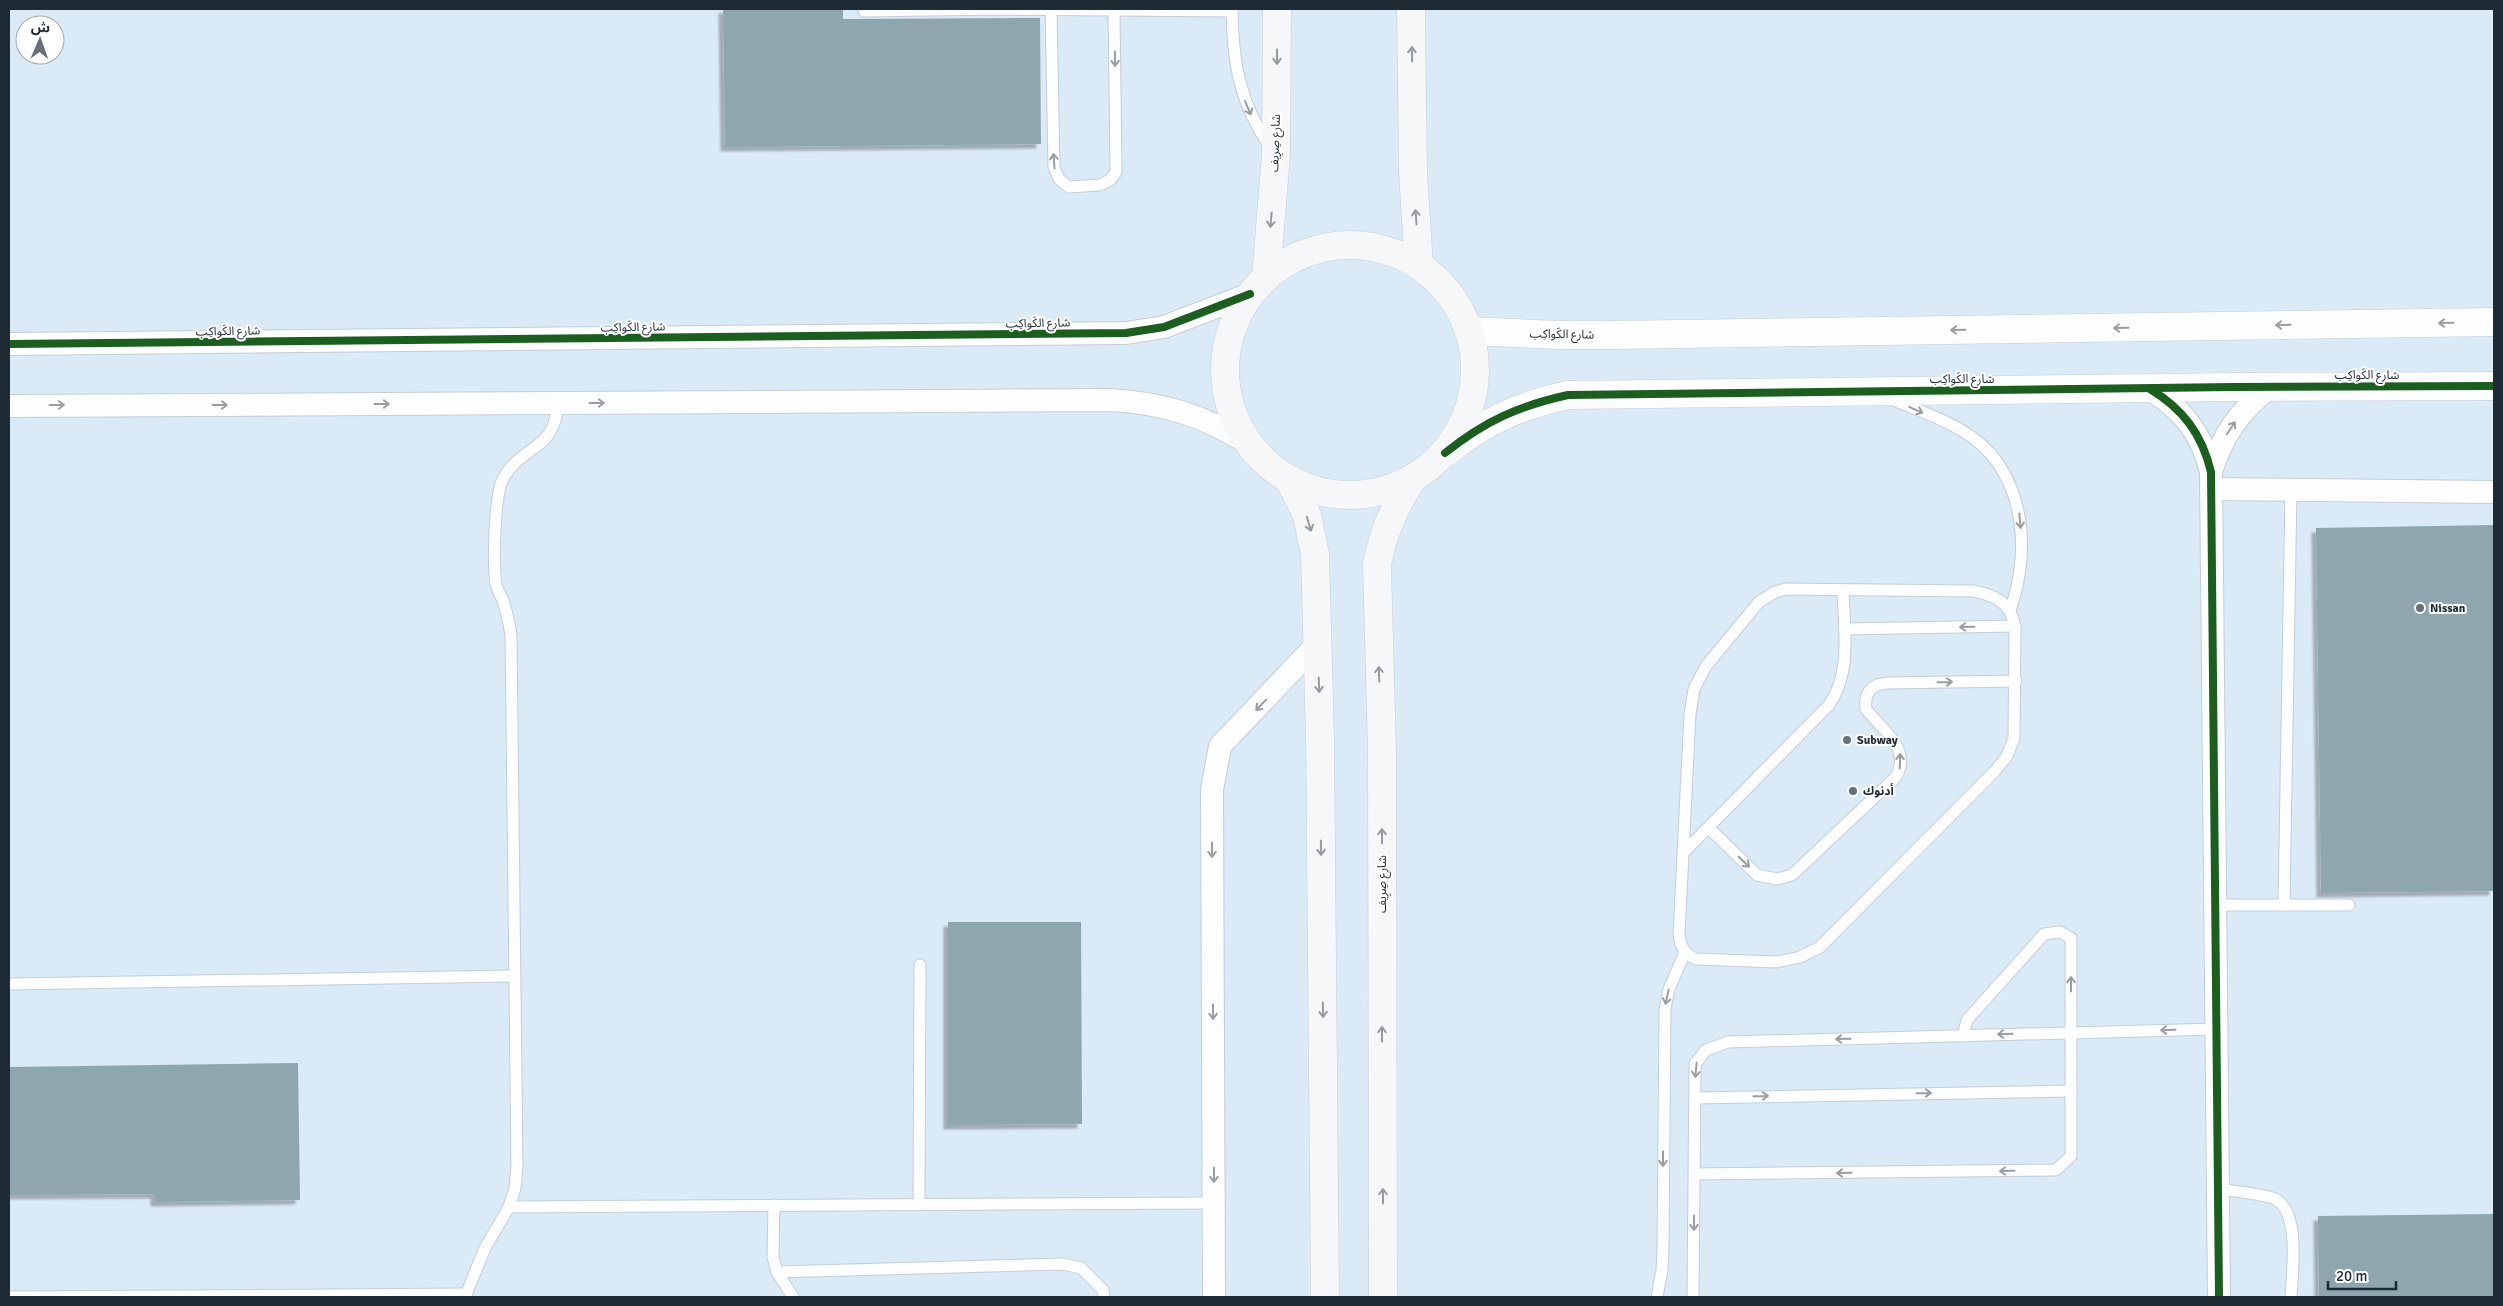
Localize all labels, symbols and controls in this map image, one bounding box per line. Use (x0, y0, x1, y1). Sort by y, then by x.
north arrow (15, 15, 65, 65)
text: ش (31, 19, 50, 36)
one-way arrow (1407, 47, 1417, 63)
one-way arrow (1272, 49, 1282, 65)
one-way arrow (1110, 50, 1120, 67)
one-way arrow (1243, 100, 1253, 115)
street label: شارع صِرِيف (1267, 114, 1286, 172)
one-way arrow (1049, 153, 1059, 169)
one-way arrow (1412, 209, 1421, 225)
one-way arrow (1266, 211, 1275, 227)
street label: شارع الكَواكِب (1006, 315, 1070, 333)
one-way arrow (2438, 318, 2454, 328)
street label: شارع الكَواكِب (601, 319, 665, 337)
one-way arrow (2275, 321, 2291, 330)
street label: شارع الكَواكِب (196, 323, 260, 341)
one-way arrow (2113, 323, 2129, 333)
one-way arrow (1950, 325, 1966, 335)
street label: شارع الكَواكِب (1530, 326, 1594, 344)
street label: شارع الكَواكِب (2335, 368, 2399, 384)
street label: شارع الكَواكِب (1930, 372, 1994, 388)
one-way arrow (589, 398, 605, 408)
one-way arrow (374, 399, 390, 409)
one-way arrow (212, 400, 228, 410)
one-way arrow (49, 401, 65, 410)
one-way arrow (1908, 406, 1923, 416)
one-way arrow (2226, 421, 2236, 435)
one-way arrow (2015, 513, 2024, 529)
one-way arrow (1305, 515, 1314, 531)
place label: Nissan (2430, 601, 2466, 616)
marker: Nissan (2414, 602, 2426, 614)
one-way arrow (1959, 622, 1975, 632)
one-way arrow (1374, 666, 1384, 682)
one-way arrow (1314, 677, 1324, 693)
one-way arrow (1936, 677, 1953, 687)
one-way arrow (1255, 699, 1267, 711)
place label: Subway (1857, 733, 1898, 748)
marker: Subway (1841, 734, 1853, 746)
one-way arrow (1896, 753, 1905, 769)
place label: أدنوك (1863, 783, 1894, 799)
marker: أدنوك (1847, 785, 1859, 797)
one-way arrow (1377, 828, 1387, 844)
one-way arrow (1316, 840, 1326, 856)
one-way arrow (1208, 841, 1217, 857)
street label: شارع صِرِيف (1375, 855, 1392, 913)
one-way arrow (1738, 856, 1750, 868)
one-way arrow (2066, 976, 2076, 992)
one-way arrow (1662, 989, 1671, 1005)
one-way arrow (1318, 1002, 1328, 1018)
one-way arrow (1208, 1004, 1218, 1020)
one-way arrow (2160, 1025, 2176, 1035)
one-way arrow (1377, 1026, 1387, 1042)
one-way arrow (1998, 1030, 2014, 1039)
one-way arrow (1835, 1034, 1851, 1043)
one-way arrow (1691, 1062, 1701, 1078)
one-way arrow (1915, 1089, 1931, 1098)
one-way arrow (1753, 1092, 1769, 1101)
one-way arrow (1658, 1151, 1668, 1167)
one-way arrow (1209, 1166, 1219, 1182)
one-way arrow (1999, 1166, 2016, 1176)
one-way arrow (1837, 1168, 1853, 1178)
one-way arrow (1378, 1188, 1388, 1204)
one-way arrow (1689, 1214, 1699, 1231)
scale bar (2328, 1258, 2396, 1290)
text: 20 m (2336, 1267, 2367, 1285)

